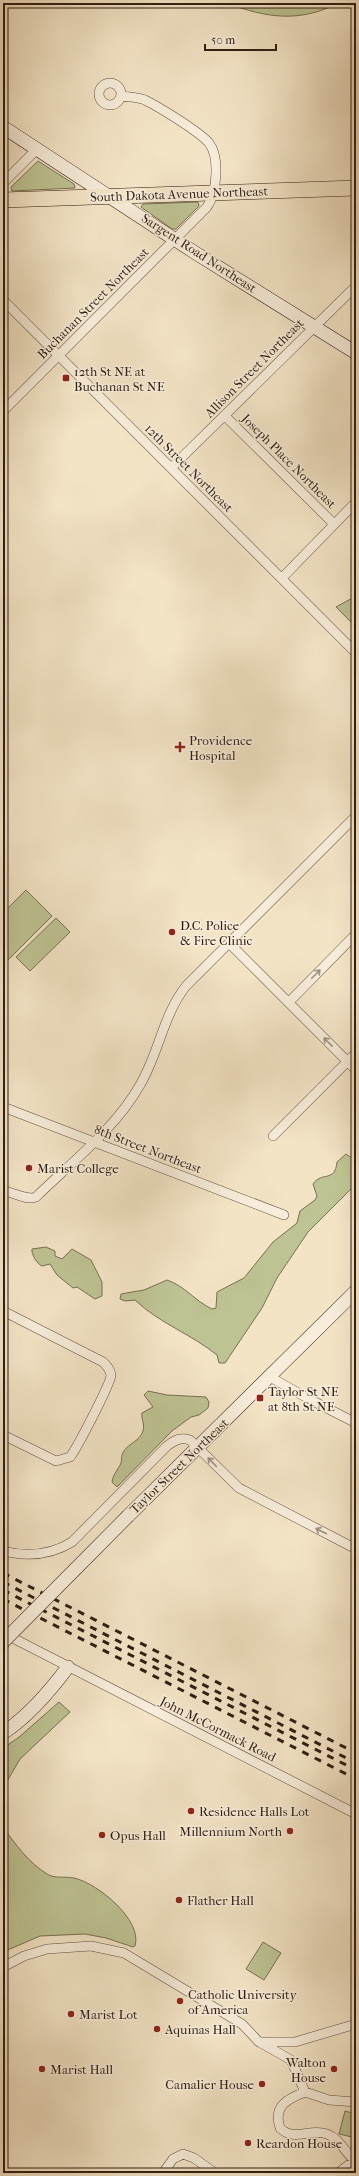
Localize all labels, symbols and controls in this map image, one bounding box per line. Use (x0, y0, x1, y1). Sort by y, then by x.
scale bar (205, 26, 276, 52)
text: 50 m (211, 33, 235, 47)
street label: South Dakota Avenue Northeast (90, 183, 268, 205)
street label: Sargent Road Northeast (139, 210, 259, 296)
street label: Buchanan Street Northeast (34, 244, 152, 362)
street label: Allison Street Northeast (201, 315, 307, 421)
place label: 12th St NE at Buchanan St NE (74, 364, 165, 394)
marker: 12th St NE at Buchanan St NE (61, 373, 71, 383)
street label: Joseph Place Northeast (238, 410, 340, 512)
street label: 12th Street Northeast (142, 421, 236, 515)
place label: Providence Hospital (189, 733, 253, 763)
marker: Providence Hospital (174, 741, 186, 753)
place label: D.C. Police & Fire Clinic (180, 918, 252, 948)
marker: D.C. Police & Fire Clinic (167, 927, 177, 937)
one-way arrow (311, 969, 321, 979)
one-way arrow (324, 1037, 333, 1047)
street label: 8th Street Northeast (92, 1122, 204, 1177)
place label: Marist College (37, 1161, 119, 1176)
marker: Marist College (24, 1163, 34, 1173)
place label: Taylor St NE at 8th St NE (268, 1384, 339, 1414)
marker: Taylor St NE at 8th St NE (255, 1393, 265, 1403)
street label: Taylor Street Northeast (127, 1415, 232, 1517)
one-way arrow (207, 1457, 217, 1467)
one-way arrow (316, 1526, 328, 1534)
street label: John McCormack Road (157, 1693, 279, 1765)
place label: Residence Halls Lot (199, 1804, 310, 1819)
marker: Residence Halls Lot (186, 1806, 196, 1816)
place label: Millennium North (179, 1824, 283, 1839)
marker: Millennium North (285, 1826, 295, 1836)
place label: Opus Hall (110, 1828, 166, 1843)
marker: Opus Hall (97, 1830, 107, 1840)
place label: Flather Hall (187, 1893, 254, 1908)
marker: Flather Hall (174, 1895, 184, 1905)
place label: Catholic University of America (188, 1987, 298, 2017)
marker: Catholic University of America (175, 1996, 185, 2006)
place label: Marist Lot (79, 2007, 138, 2022)
marker: Marist Lot (66, 2009, 76, 2019)
place label: Aquinas Hall (164, 2022, 236, 2037)
marker: Aquinas Hall (152, 2024, 162, 2034)
place label: Walton House (285, 2055, 327, 2085)
place label: Marist Hall (50, 2062, 113, 2077)
marker: Marist Hall (37, 2064, 47, 2074)
marker: Walton House (329, 2064, 339, 2074)
place label: Camalier House (165, 2077, 255, 2092)
marker: Camalier House (257, 2079, 267, 2089)
place label: Reardon House (256, 2136, 343, 2151)
marker: Reardon House (243, 2138, 253, 2148)

